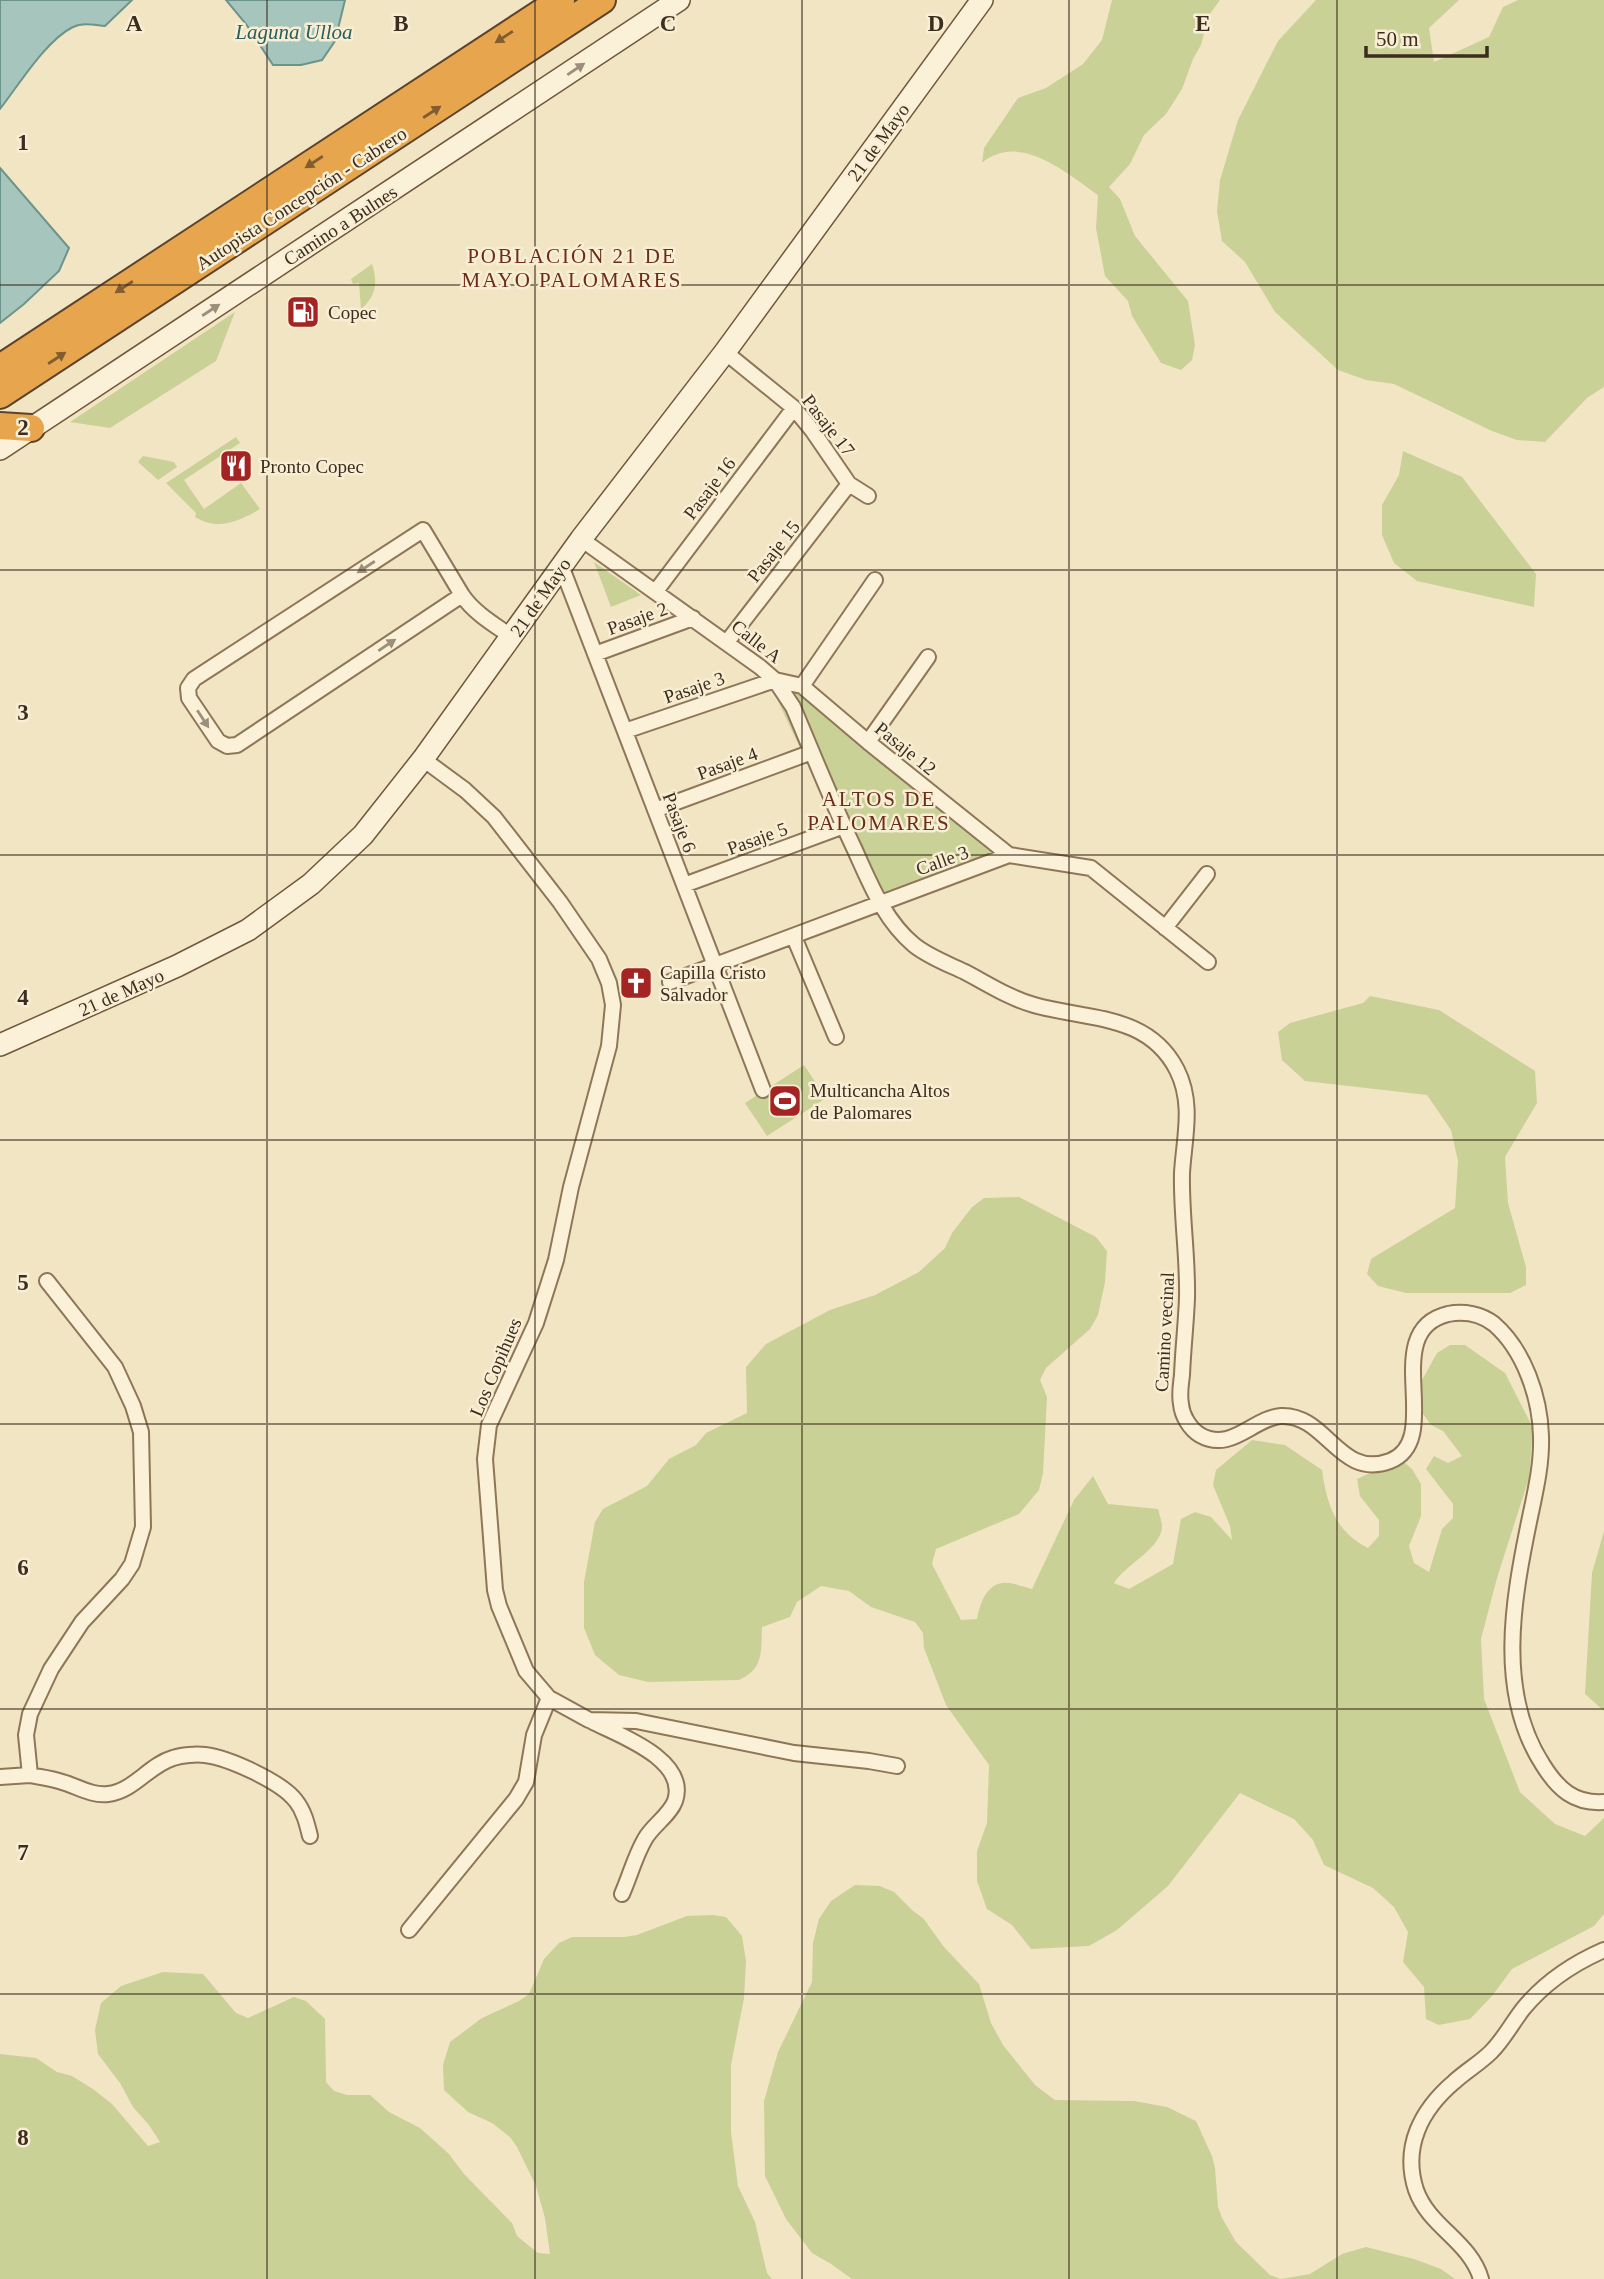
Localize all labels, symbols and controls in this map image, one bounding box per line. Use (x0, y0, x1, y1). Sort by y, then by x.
text: A (126, 11, 143, 36)
text: B (393, 11, 409, 36)
text: C (660, 11, 676, 36)
text: D (928, 11, 944, 36)
text: E (1195, 11, 1211, 36)
scale bar (1366, 14, 1487, 58)
water label: Laguna Ulloa (234, 20, 353, 44)
text: 50 m (1376, 27, 1419, 51)
one-way arrow (494, 31, 514, 44)
one-way arrow (567, 62, 585, 76)
street label: 21 de Mayo (843, 99, 914, 185)
one-way arrow (422, 106, 441, 119)
street label: Autopista Concepción - Cabrero (192, 123, 410, 274)
text: 1 (17, 130, 29, 155)
one-way arrow (304, 156, 324, 169)
street label: Camino a Bulnes (280, 181, 401, 270)
district label: POBLACIÓN 21 DE MAYO PALOMARES (462, 244, 682, 292)
one-way arrow (114, 280, 133, 293)
fuel station icon: Copec (284, 293, 322, 331)
place label: Copec (328, 302, 377, 323)
one-way arrow (201, 303, 221, 316)
one-way arrow (48, 351, 66, 365)
street label: Pasaje 17 (798, 390, 859, 460)
text: 2 (17, 415, 29, 440)
restaurant icon: Pronto Copec (217, 447, 255, 485)
street label: Pasaje 16 (679, 453, 740, 523)
place label: Pronto Copec (260, 456, 364, 477)
street label: Pasaje 15 (743, 516, 804, 586)
street label: 21 de Mayo (506, 554, 575, 640)
one-way arrow (357, 560, 375, 574)
street label: Pasaje 2 (604, 598, 670, 639)
street label: Calle A (728, 615, 786, 668)
one-way arrow (378, 638, 396, 652)
street label: Pasaje 3 (661, 667, 727, 708)
text: 3 (17, 700, 29, 725)
one-way arrow (196, 710, 210, 728)
street label: Pasaje 12 (871, 717, 940, 779)
street label: Pasaje 4 (694, 743, 761, 784)
district label: ALTOS DE PALOMARES (807, 787, 951, 835)
street label: Pasaje 6 (658, 789, 701, 855)
street label: Pasaje 5 (724, 818, 790, 859)
street label: Calle 3 (913, 841, 971, 880)
place label: Capilla Cristo Salvador (660, 962, 766, 1005)
street label: 21 de Mayo (75, 964, 167, 1021)
church icon: Capilla Cristo Salvador (617, 964, 655, 1002)
text: 4 (17, 985, 29, 1010)
place label: Multicancha Altos de Palomares (810, 1080, 950, 1123)
sports icon: Multicancha Altos de Palomares (766, 1082, 804, 1120)
text: 5 (17, 1270, 29, 1295)
street label: Camino vecinal (1151, 1272, 1178, 1392)
street label: Los Copihues (465, 1315, 526, 1420)
text: 6 (17, 1555, 29, 1580)
text: 7 (17, 1840, 29, 1865)
text: 8 (17, 2125, 29, 2150)

